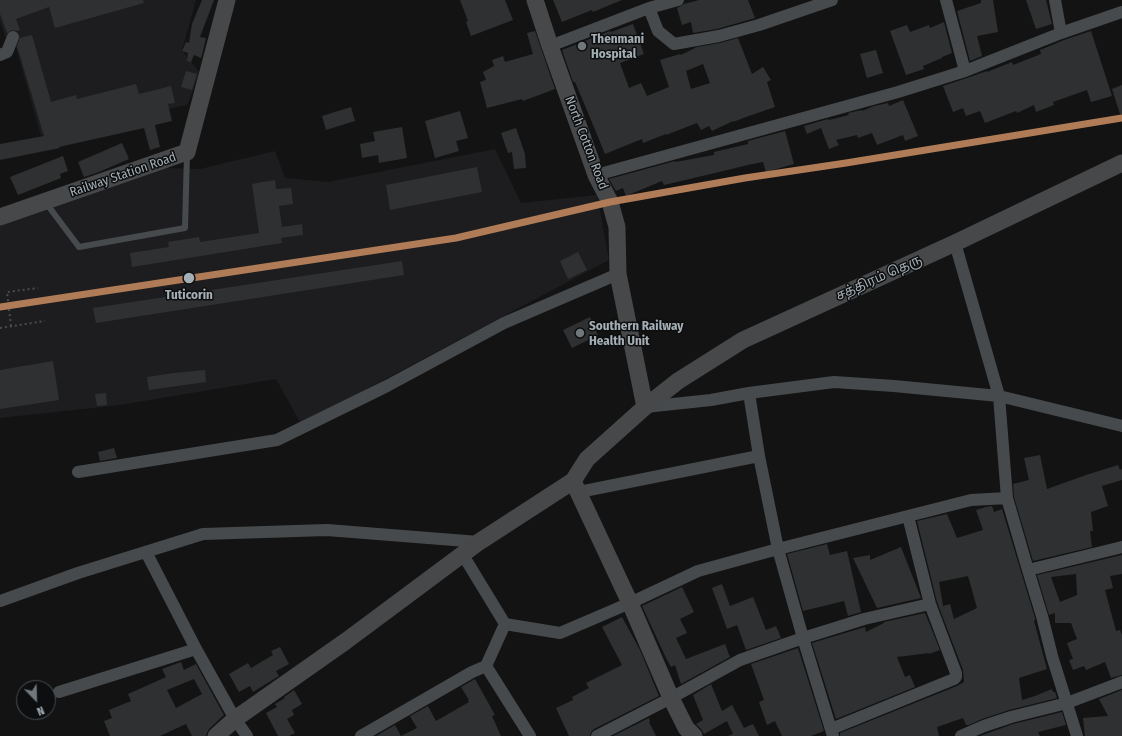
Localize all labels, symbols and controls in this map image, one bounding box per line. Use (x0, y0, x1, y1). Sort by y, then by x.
place label: Thenmani Hospital (591, 31, 644, 62)
marker: Thenmani Hospital (576, 40, 588, 52)
street label: North Cotton Road (561, 94, 611, 192)
street label: Railway Station Road (68, 149, 178, 201)
street label: சத்திரம் தெரு (834, 252, 924, 304)
marker: Tuticorin (182, 271, 196, 285)
place label: Tuticorin (165, 287, 213, 303)
place label: Southern Railway Health Unit (589, 318, 683, 349)
marker: Southern Railway Health Unit (574, 327, 586, 339)
north arrow (16, 680, 56, 720)
text: N (35, 703, 46, 718)

